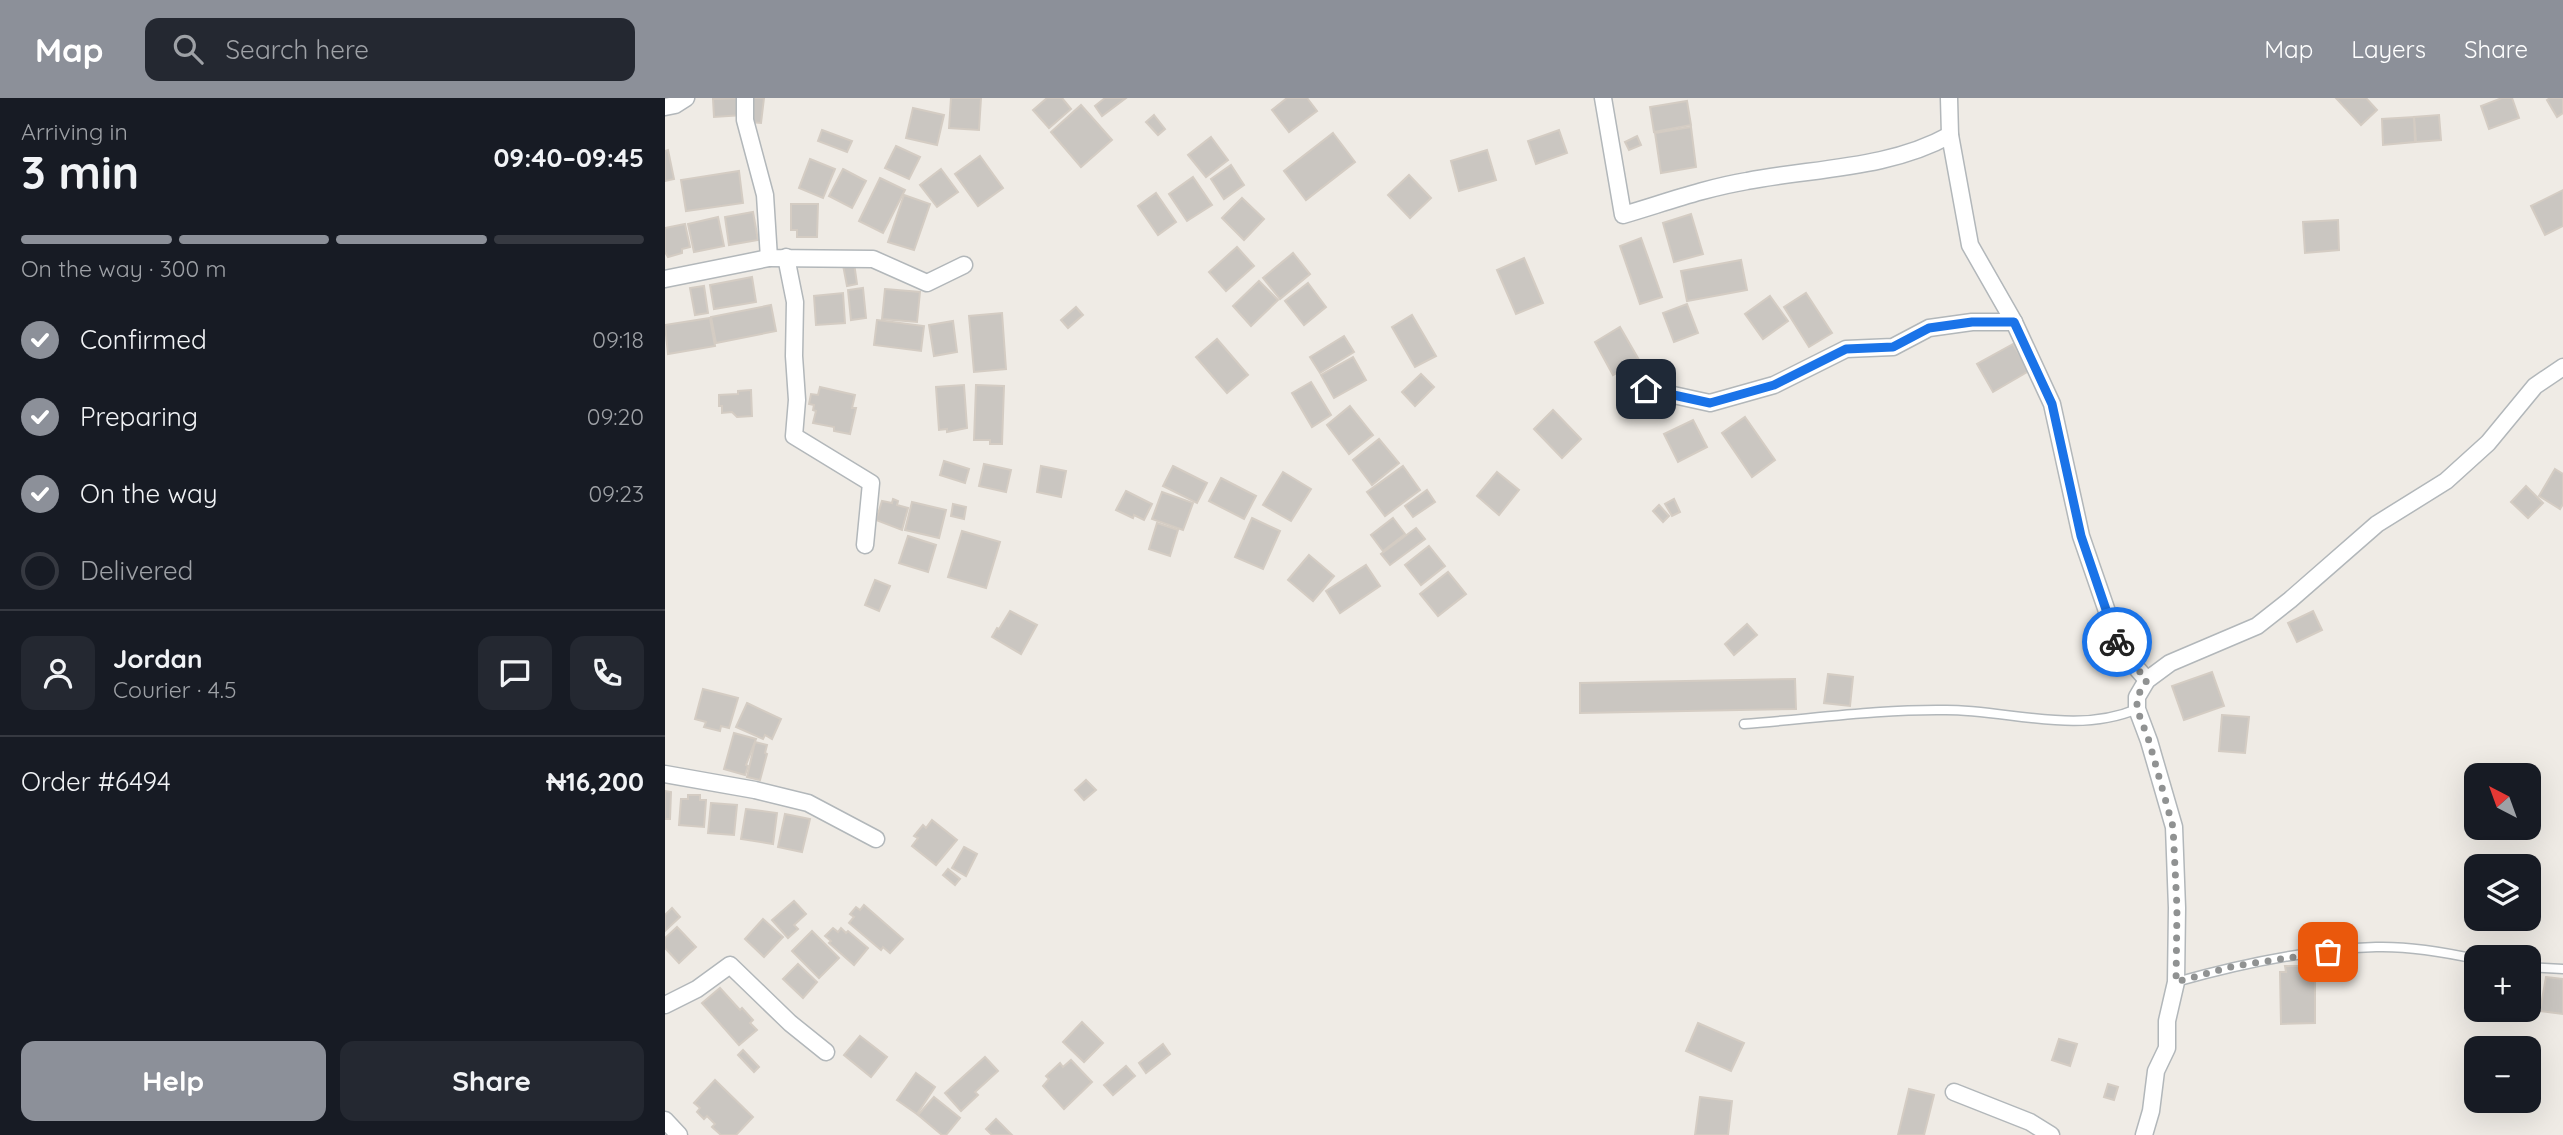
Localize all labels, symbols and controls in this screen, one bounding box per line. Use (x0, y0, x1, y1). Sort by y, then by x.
search box (145, 18, 635, 81)
text: Map (35, 29, 103, 70)
icon: search (169, 30, 207, 68)
text: Search here (225, 33, 369, 66)
text: Map (2264, 34, 2313, 64)
text: Layers (2351, 34, 2426, 64)
text: Share (2464, 34, 2528, 64)
text: Arriving in (21, 117, 128, 146)
text: 09:40–09:45 (493, 141, 644, 174)
text: 3 min (21, 143, 139, 201)
text: On the way · 300 m (21, 254, 226, 283)
icon: check (21, 321, 59, 359)
text: Confirmed (80, 323, 207, 356)
text: 09:18 (592, 325, 644, 354)
pin (1616, 359, 1676, 419)
icon: home (1627, 370, 1665, 408)
icon: check (21, 398, 59, 436)
text: Preparing (80, 400, 198, 433)
text: 09:20 (587, 402, 644, 431)
icon: check (21, 475, 59, 513)
text: On the way (80, 477, 218, 510)
text: 09:23 (588, 479, 644, 508)
text: Delivered (80, 554, 193, 587)
courier (2082, 607, 2152, 677)
icon: bike (2098, 623, 2136, 661)
button: person (21, 636, 95, 710)
button: chat (478, 636, 552, 710)
button: phone (570, 636, 644, 710)
text: Jordan (113, 642, 202, 675)
text: Courier · 4.5 (113, 675, 237, 704)
north arrow (2464, 763, 2541, 840)
map controls (2464, 763, 2541, 1113)
text: Order #6494 (21, 765, 171, 798)
text: ₦16,200 (547, 765, 644, 798)
button: layers (2464, 854, 2541, 931)
pin (2298, 922, 2358, 982)
icon: bag (2309, 933, 2347, 971)
button: + (2464, 945, 2541, 1022)
button: − (2464, 1036, 2541, 1113)
button: Help (21, 1041, 326, 1121)
button: Share (340, 1041, 644, 1121)

